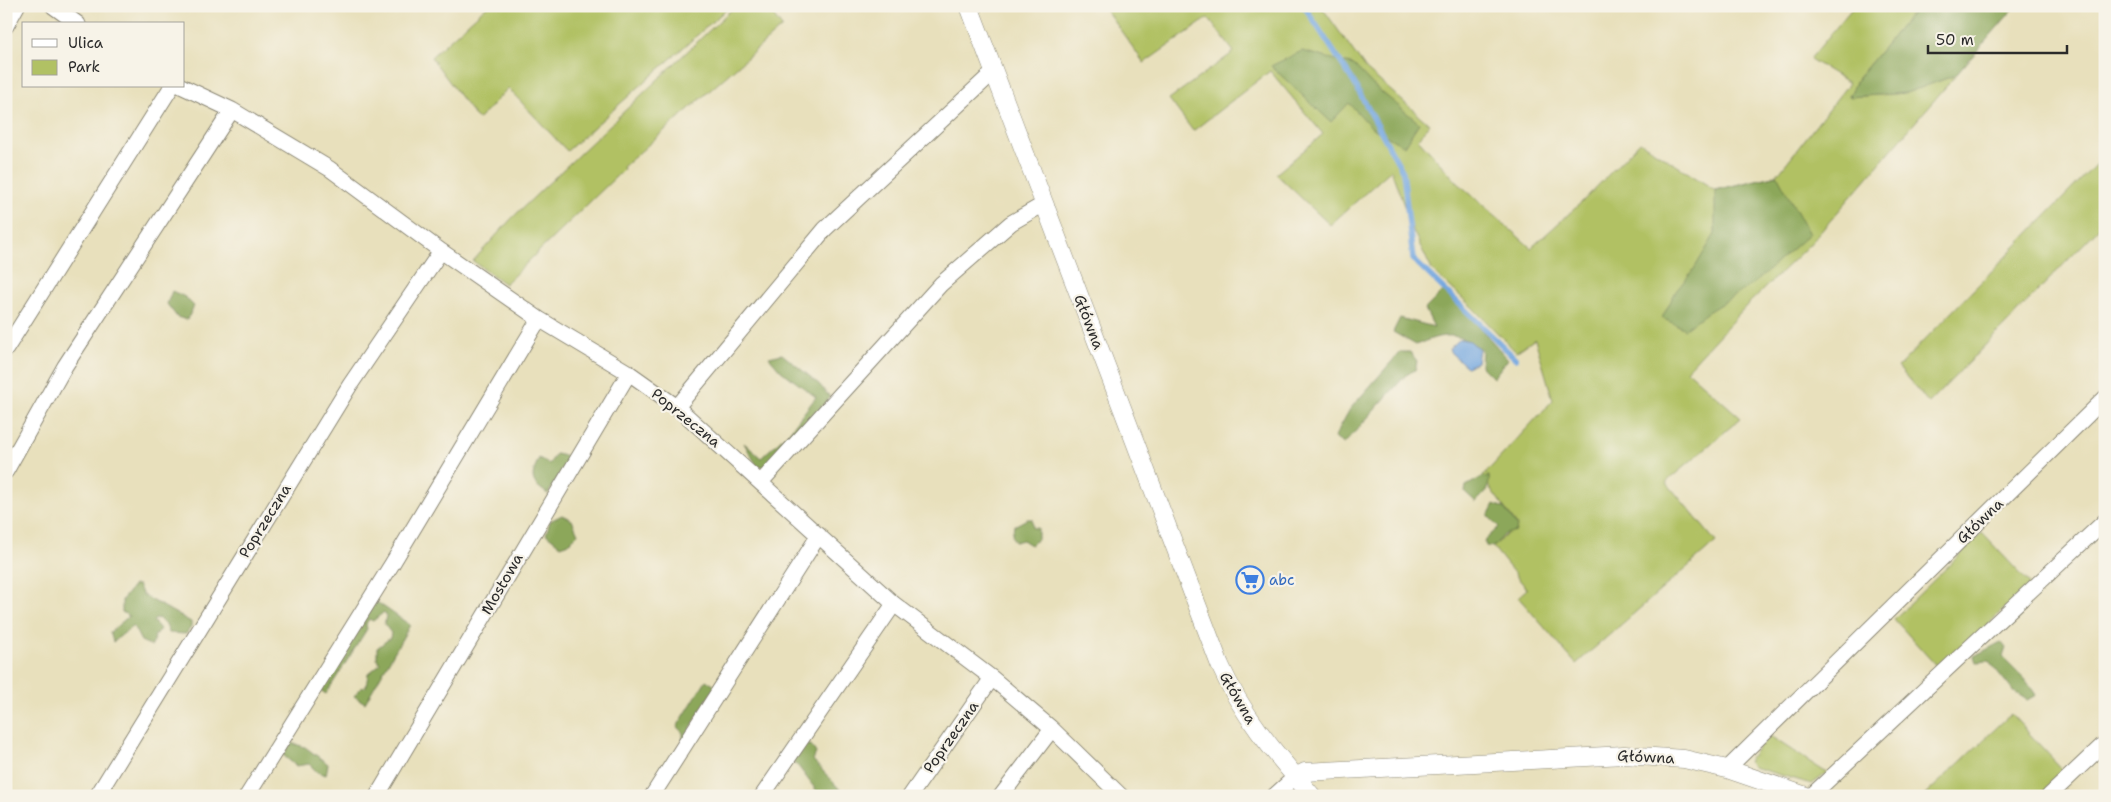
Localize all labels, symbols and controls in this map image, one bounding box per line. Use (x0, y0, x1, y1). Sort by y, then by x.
legend (22, 22, 185, 88)
scale bar (1928, 22, 2067, 54)
text: 50 m (1936, 30, 1974, 50)
text: Ulica (68, 33, 104, 53)
text: Park (68, 57, 100, 77)
street label: Główna (1069, 292, 1109, 353)
street label: Poprzeczna (647, 384, 725, 452)
street label: Poprzeczna (234, 480, 296, 562)
street label: Główna (1952, 493, 2008, 548)
street label: Mostowa (476, 549, 528, 618)
supermarket icon: abc (1235, 565, 1265, 595)
place label: abc (1269, 570, 1295, 590)
street label: Główna (1215, 668, 1261, 728)
street label: Poprzeczna (919, 696, 984, 777)
street label: Główna (1617, 746, 1676, 769)

